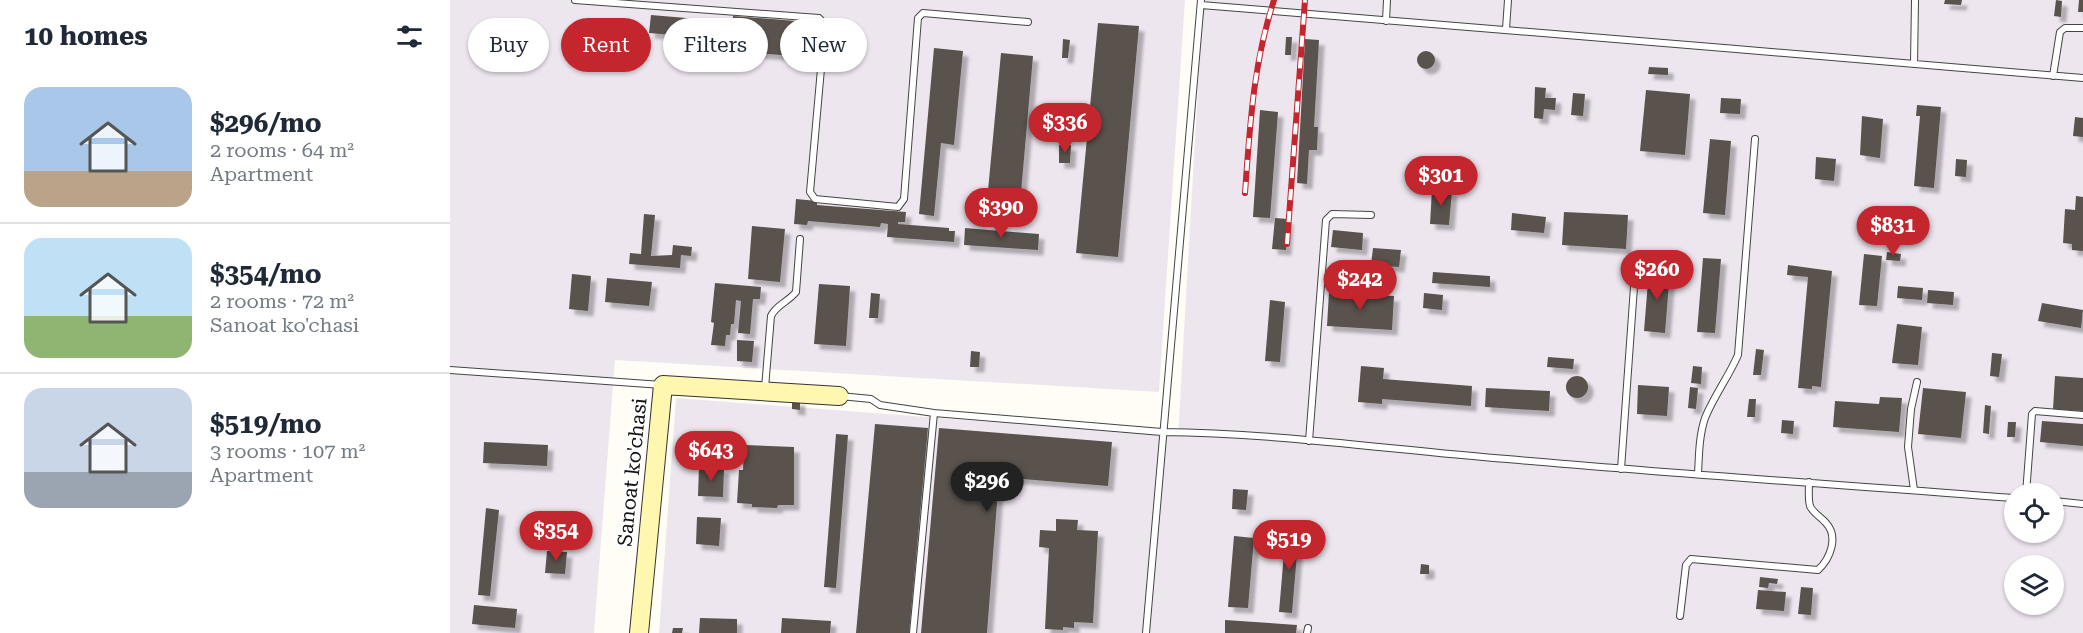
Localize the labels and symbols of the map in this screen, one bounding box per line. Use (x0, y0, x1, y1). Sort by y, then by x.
pin: $336 (1029, 103, 1101, 154)
pin: $301 (1405, 156, 1477, 207)
pin: $390 (965, 188, 1037, 239)
pin: $831 (1857, 206, 1929, 257)
pin: $260 (1621, 250, 1693, 301)
pin: $242 (1324, 260, 1396, 311)
street label: Sanoat ko'chasi (612, 397, 652, 547)
pin: $643 (675, 431, 747, 482)
pin: $296 (951, 462, 1023, 513)
pin: $354 (520, 511, 592, 562)
pin: $519 (1253, 520, 1325, 571)

